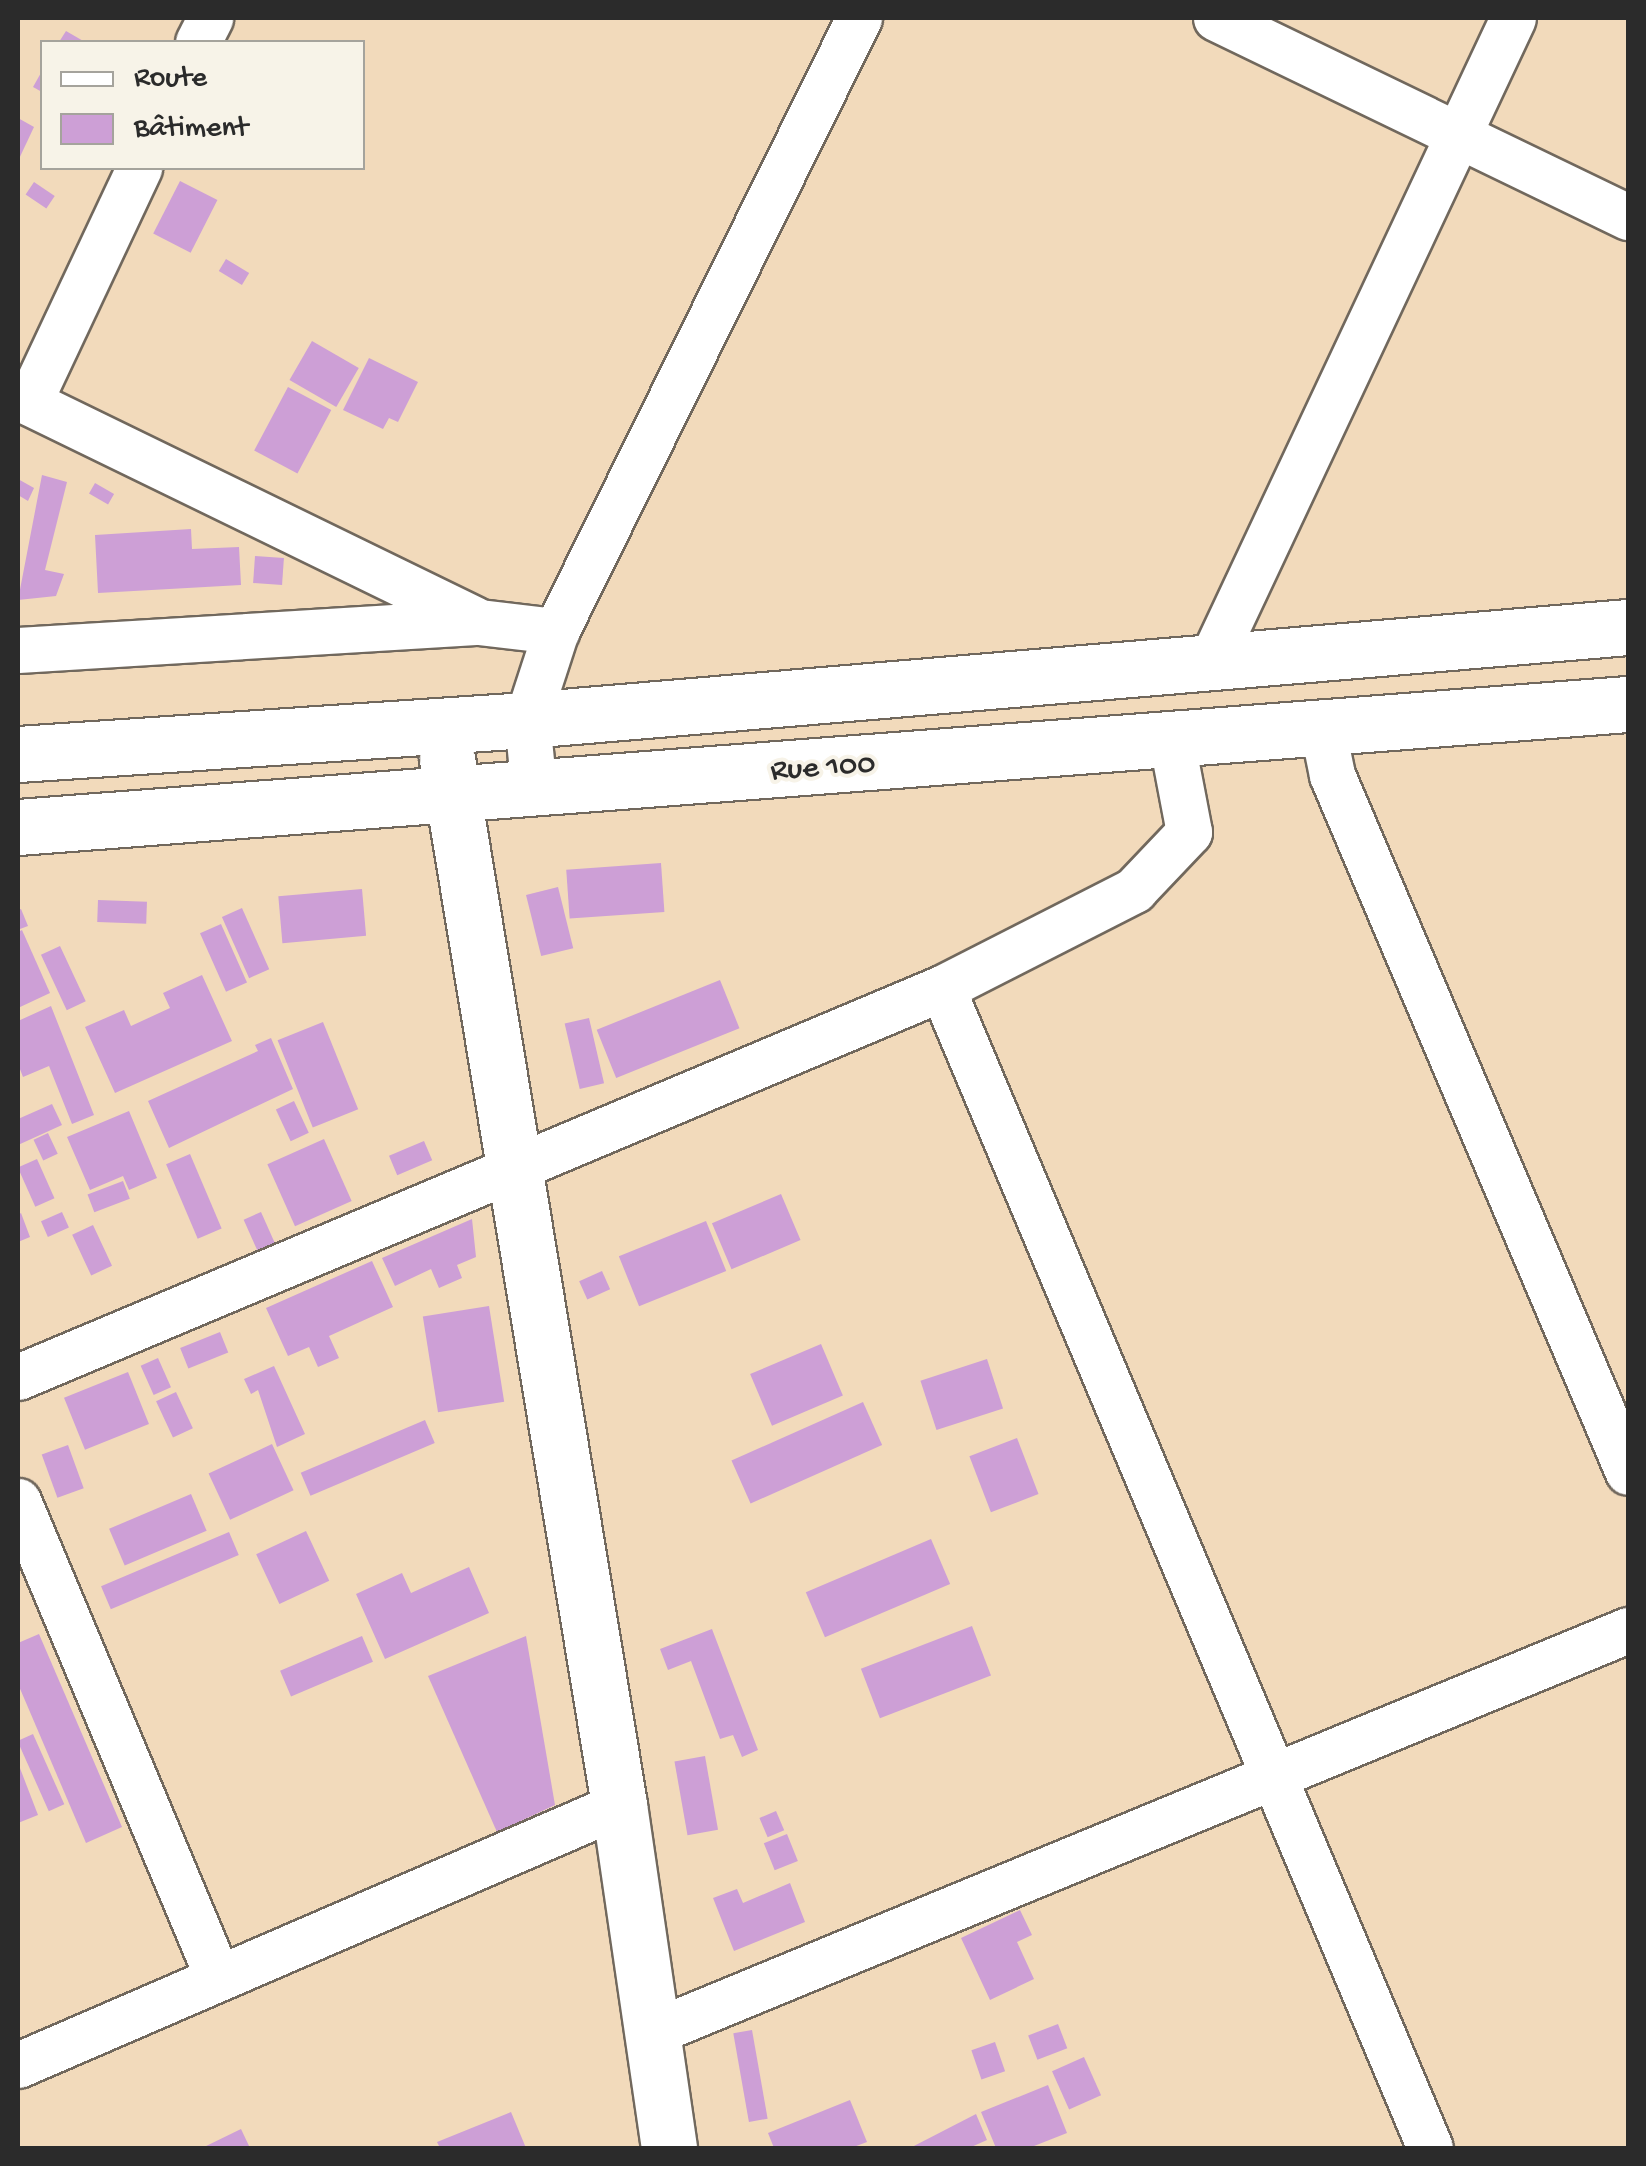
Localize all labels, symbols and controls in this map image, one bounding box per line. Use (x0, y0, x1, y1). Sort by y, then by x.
legend (40, 40, 365, 170)
text: Route (134, 62, 207, 97)
text: Bâtiment (134, 112, 248, 147)
street label: Rue 100 (769, 746, 877, 792)

